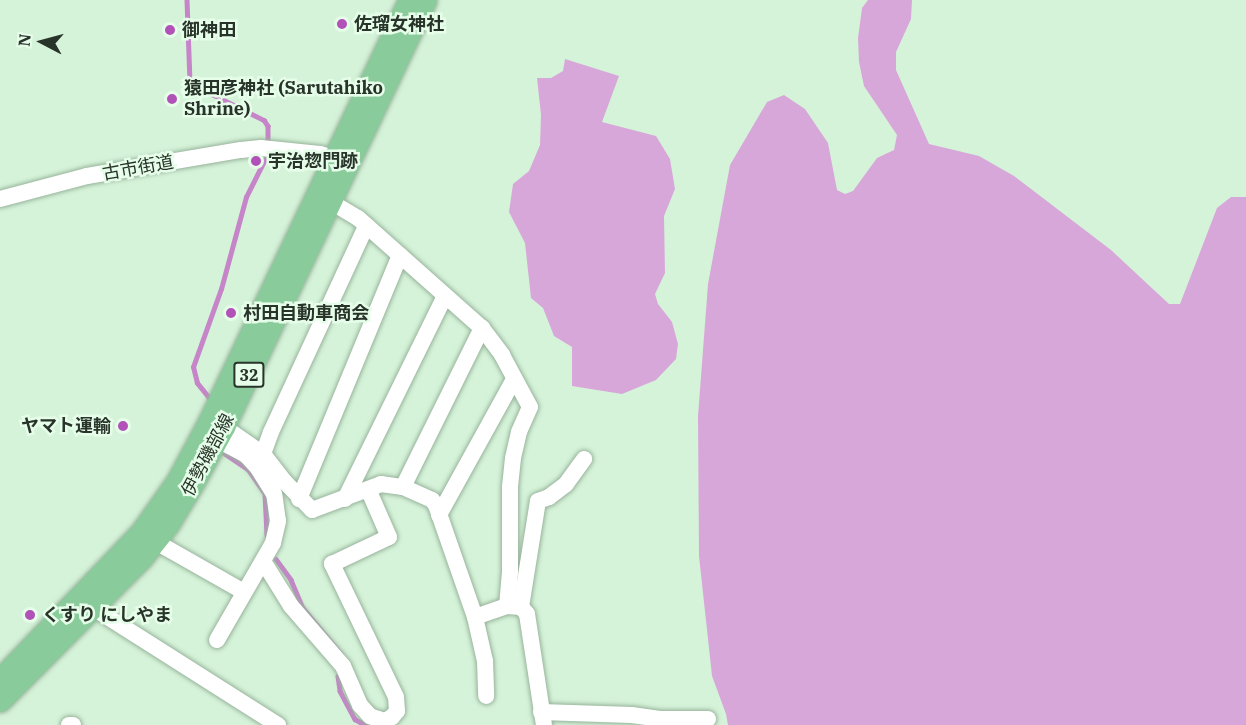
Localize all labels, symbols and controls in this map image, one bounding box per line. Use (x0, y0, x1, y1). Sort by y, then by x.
north arrow (12, 12, 72, 72)
place label: 佐瑠女神社 (354, 13, 444, 35)
marker: 佐瑠女神社 (335, 17, 349, 31)
place label: 御神田 (182, 19, 236, 41)
marker: 御神田 (163, 23, 177, 37)
text: N (13, 33, 35, 47)
place label: 猿田彦神社 (Sarutahiko Shrine) (184, 78, 383, 121)
marker: 猿田彦神社 (Sarutahiko Shrine) (165, 92, 179, 106)
place label: 宇治惣門跡 (268, 150, 358, 172)
street label: 古市街道 (101, 151, 175, 185)
marker: 宇治惣門跡 (249, 154, 263, 168)
place label: 村田自動車商会 (243, 302, 369, 324)
marker: 村田自動車商会 (224, 306, 238, 320)
road number: 32 (232, 362, 266, 388)
street label: 伊勢磯部線 (177, 410, 239, 500)
place label: ヤマト運輸 (21, 415, 111, 437)
marker: ヤマト運輸 (116, 419, 130, 433)
place label: くすり にしやま (42, 604, 172, 626)
marker: くすり にしやま (23, 608, 37, 622)

